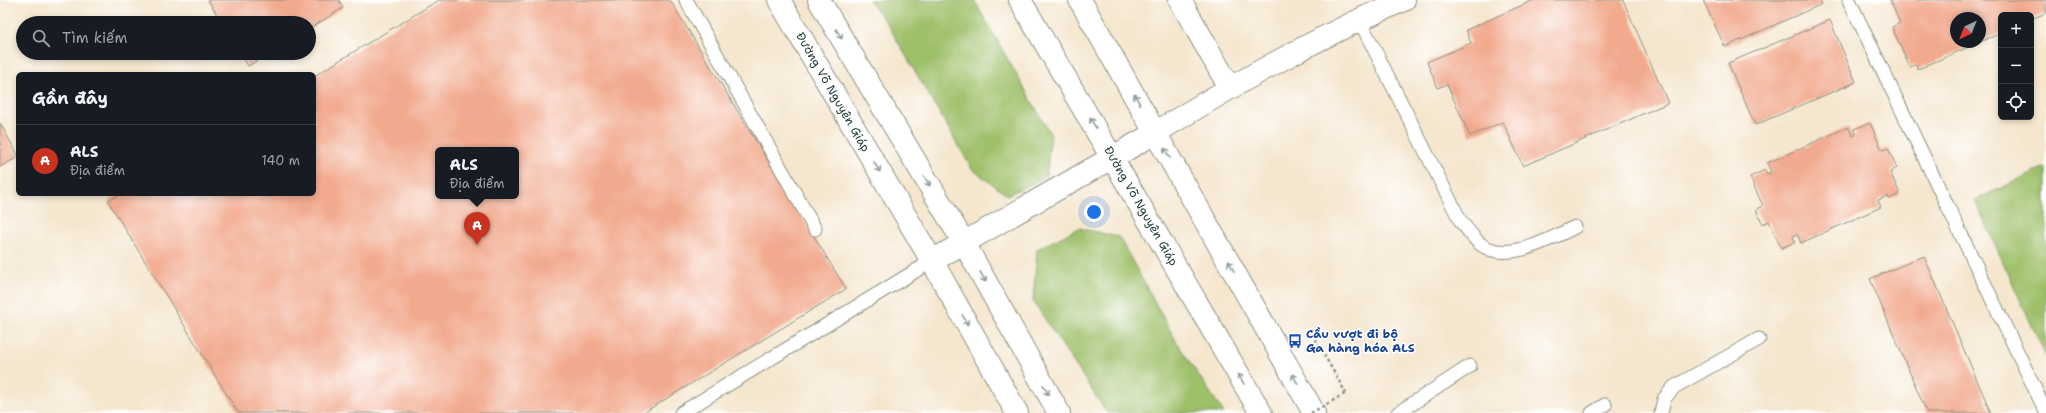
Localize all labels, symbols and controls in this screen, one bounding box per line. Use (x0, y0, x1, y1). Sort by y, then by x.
north arrow (1950, 12, 1986, 48)
map controls (1998, 12, 2034, 120)
button: + (1998, 12, 2034, 48)
search box (16, 16, 316, 60)
icon: search (30, 27, 52, 49)
one-way arrow (836, 27, 844, 39)
text: Tìm kiếm (62, 28, 127, 48)
street label: Đường Võ Nguyên Giáp (792, 29, 874, 155)
button: − (1998, 48, 2034, 84)
button: locate (1998, 84, 2034, 120)
text: Gần đây (32, 87, 108, 109)
one-way arrow (1132, 93, 1140, 105)
one-way arrow (1088, 117, 1096, 129)
text: ALS (70, 142, 98, 162)
street label: Đường Võ Nguyên Giáp (1100, 143, 1182, 269)
popup (435, 147, 519, 199)
one-way arrow (1163, 147, 1171, 159)
text: A (40, 152, 50, 169)
text: 140 m (261, 152, 300, 169)
text: ALS (450, 155, 478, 175)
one-way arrow (873, 161, 881, 173)
text: Địa điểm (70, 162, 125, 179)
text: Địa điểm (450, 175, 504, 192)
one-way arrow (924, 175, 932, 187)
your location (1084, 202, 1104, 222)
pin: A (464, 212, 490, 245)
one-way arrow (1227, 260, 1235, 272)
one-way arrow (979, 271, 987, 283)
one-way arrow (961, 313, 969, 325)
place label: Cầu vượt đi bộ Ga hàng hóa ALS (1306, 326, 1415, 356)
bus stop icon: Cầu vượt đi bộ Ga hàng hóa ALS (1287, 333, 1303, 349)
one-way arrow (1237, 373, 1245, 385)
one-way arrow (1291, 373, 1299, 385)
one-way arrow (1043, 384, 1051, 396)

